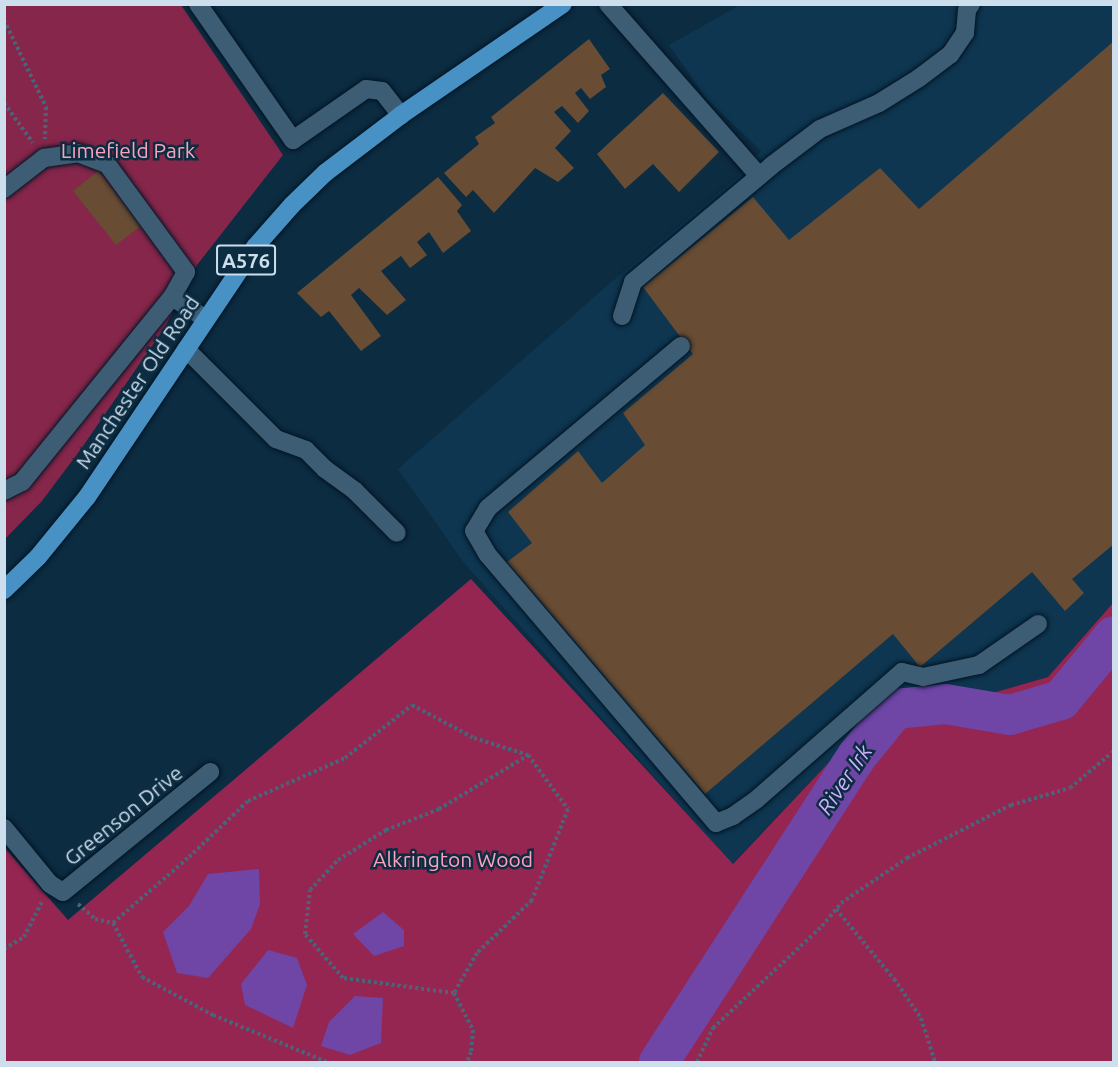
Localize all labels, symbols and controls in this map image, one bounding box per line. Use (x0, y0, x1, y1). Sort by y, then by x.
park label: Limefield Park (61, 137, 195, 163)
road number: A576 (216, 243, 276, 277)
street label: Manchester Old Road (70, 291, 204, 473)
water label: River Irk (811, 739, 877, 819)
street label: Greenson Drive (59, 760, 187, 870)
park label: Alkrington Wood (373, 846, 533, 872)

